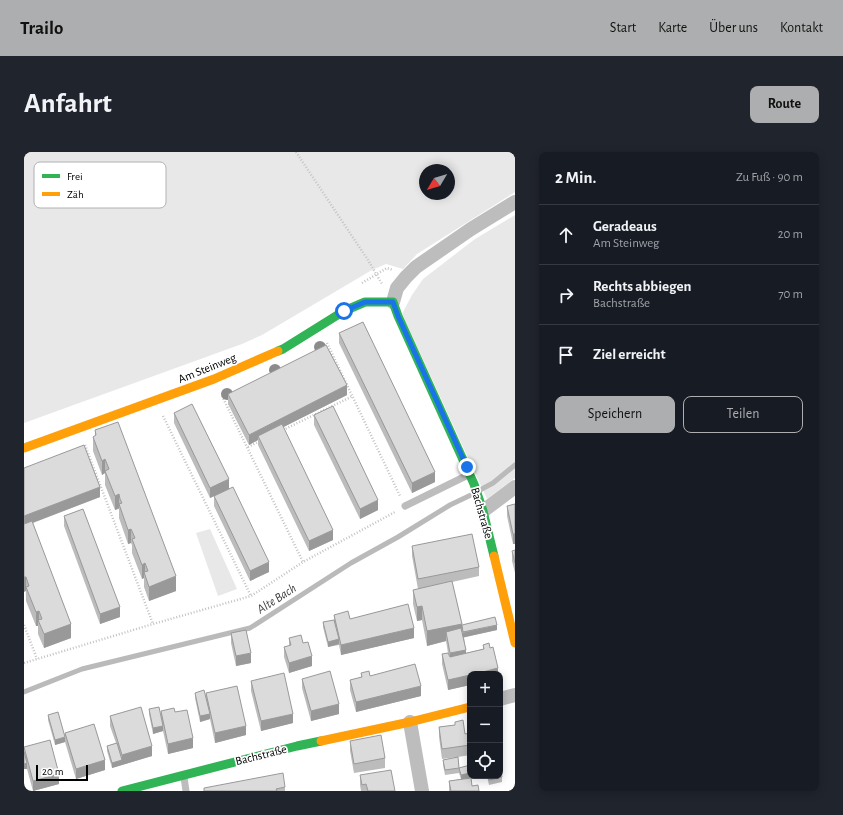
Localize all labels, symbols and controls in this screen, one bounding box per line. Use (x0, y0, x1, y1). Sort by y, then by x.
text: Trailo (20, 19, 63, 38)
text: Start (610, 21, 636, 35)
text: Karte (658, 21, 687, 35)
text: Über uns (709, 21, 758, 35)
text: Kontakt (780, 21, 823, 35)
button: Route (750, 86, 819, 123)
text: Anfahrt (24, 90, 112, 118)
legend (34, 162, 166, 208)
north arrow (419, 164, 455, 200)
text: 2 Min. (555, 169, 596, 186)
text: Frei (67, 171, 83, 182)
text: Zu Fuß · 90 m (736, 171, 803, 184)
text: Zäh (67, 189, 84, 200)
text: Geradeaus (593, 219, 657, 234)
icon: ahead (555, 224, 577, 246)
text: 20 m (778, 228, 803, 241)
text: Am Steinweg (593, 237, 659, 250)
text: Rechts abbiegen (593, 279, 691, 294)
icon: right (555, 284, 577, 306)
text: 70 m (778, 288, 803, 301)
text: Bachstraße (593, 297, 650, 310)
route start (335, 302, 353, 320)
icon: arrive (555, 344, 577, 366)
text: Ziel erreicht (593, 347, 666, 362)
street label: Am Steinweg (176, 351, 238, 385)
button: Speichern (555, 396, 675, 433)
button: Teilen (683, 396, 803, 433)
route end (458, 458, 476, 476)
street label: Bachstraße (469, 486, 495, 540)
water label: Alte Bach (254, 582, 299, 617)
map controls (467, 671, 503, 779)
button: + (467, 671, 503, 707)
button: − (467, 707, 503, 743)
street label: Bachstraße (234, 743, 288, 767)
button: locate (467, 743, 503, 779)
scale bar (36, 763, 88, 782)
text: 20 m (42, 766, 63, 777)

